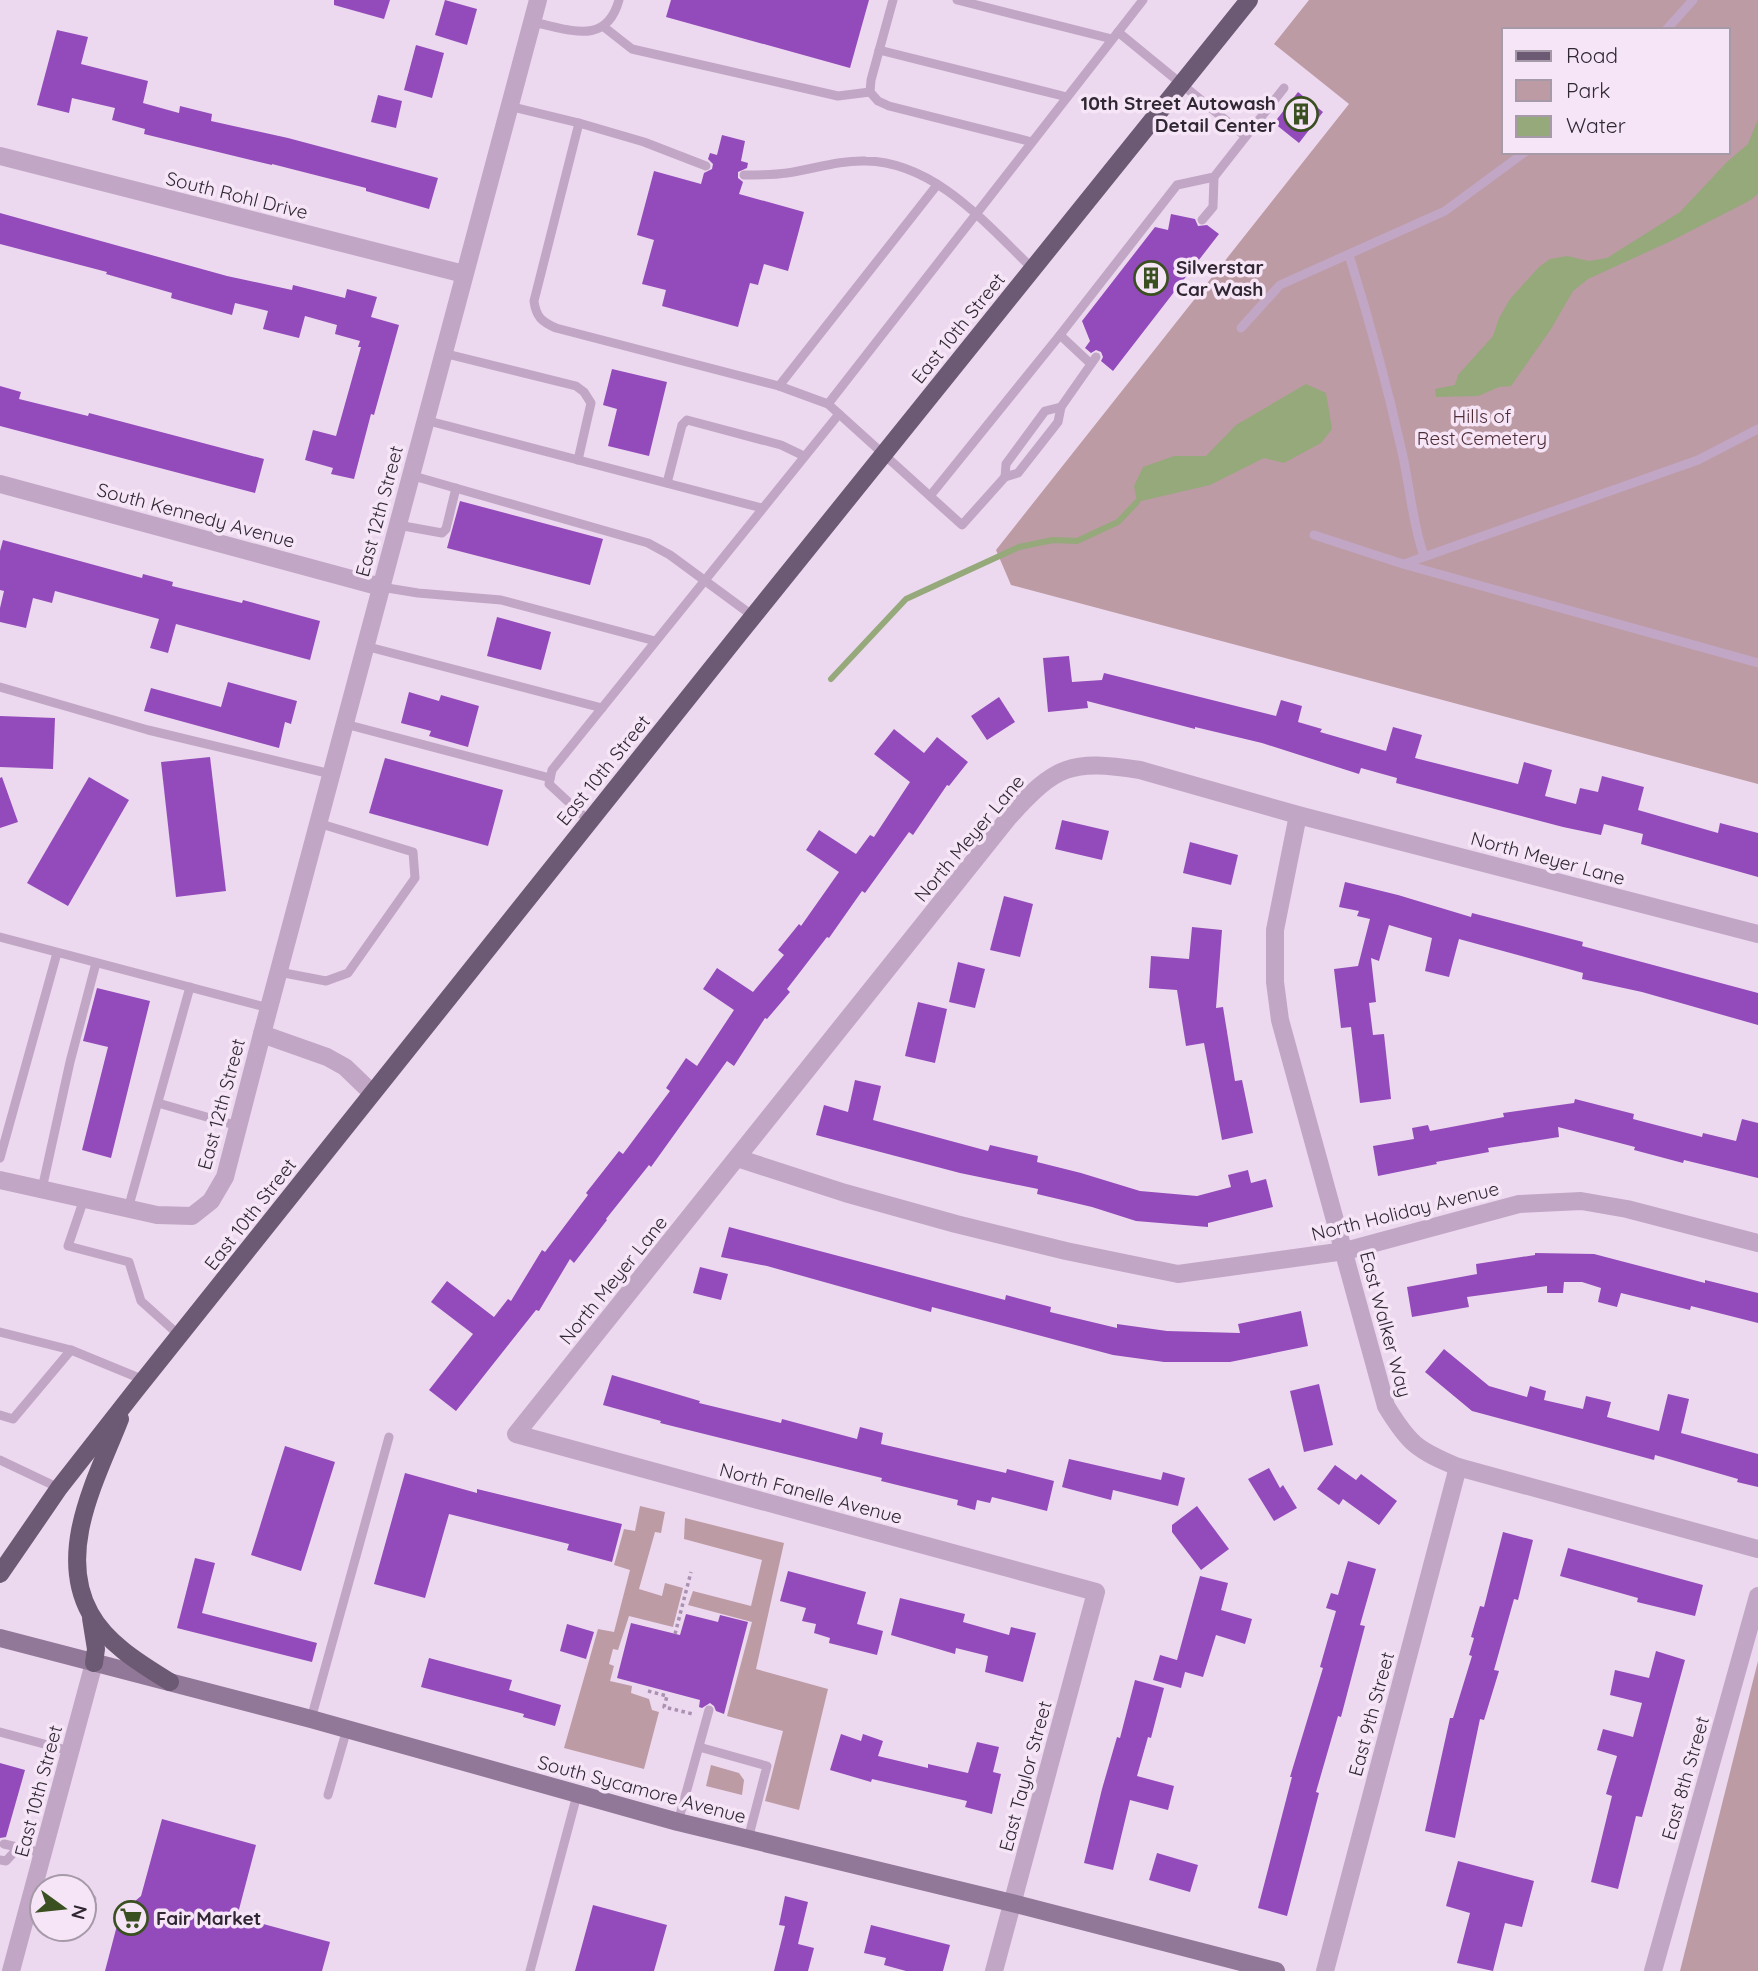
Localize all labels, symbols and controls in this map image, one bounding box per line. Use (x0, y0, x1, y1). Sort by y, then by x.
legend (1502, 28, 1730, 154)
text: Road (1566, 42, 1618, 68)
text: Park (1566, 77, 1610, 103)
place label: 10th Street Autowash Detail Center (1081, 91, 1276, 137)
building icon: 10th Street Autowash Detail Center (1282, 95, 1320, 133)
text: Water (1566, 112, 1626, 138)
street label: South Rohl Drive (163, 166, 311, 224)
place label: Silverstar Car Wash (1176, 255, 1264, 301)
building icon: Silverstar Car Wash (1132, 259, 1170, 297)
street label: East 10th Street (906, 268, 1010, 388)
park label: Hills of Rest Cemetery (1417, 404, 1547, 450)
street label: East 12th Street (350, 443, 408, 579)
street label: South Kennedy Avenue (95, 477, 297, 553)
street label: East 10th Street (551, 710, 655, 830)
street label: North Meyer Lane (909, 770, 1029, 906)
street label: North Meyer Lane (1468, 826, 1628, 890)
street label: East 12th Street (192, 1036, 250, 1172)
street label: East 10th Street (199, 1153, 301, 1275)
street label: North Holiday Avenue (1309, 1176, 1501, 1246)
street label: North Meyer Lane (554, 1211, 672, 1349)
street label: East Walker Way (1355, 1248, 1417, 1400)
street label: North Fanelle Avenue (717, 1457, 905, 1529)
street label: East 9th Street (1343, 1649, 1399, 1779)
street label: East Taylor Street (993, 1698, 1057, 1854)
street label: East 8th Street (1656, 1713, 1714, 1843)
street label: East 10th Street (9, 1722, 67, 1860)
street label: South Sycamore Avenue (535, 1750, 749, 1828)
north arrow (28, 1873, 98, 1943)
supermarket icon: Fair Market (112, 1899, 150, 1937)
text: N (66, 1903, 93, 1922)
place label: Fair Market (156, 1906, 261, 1930)

